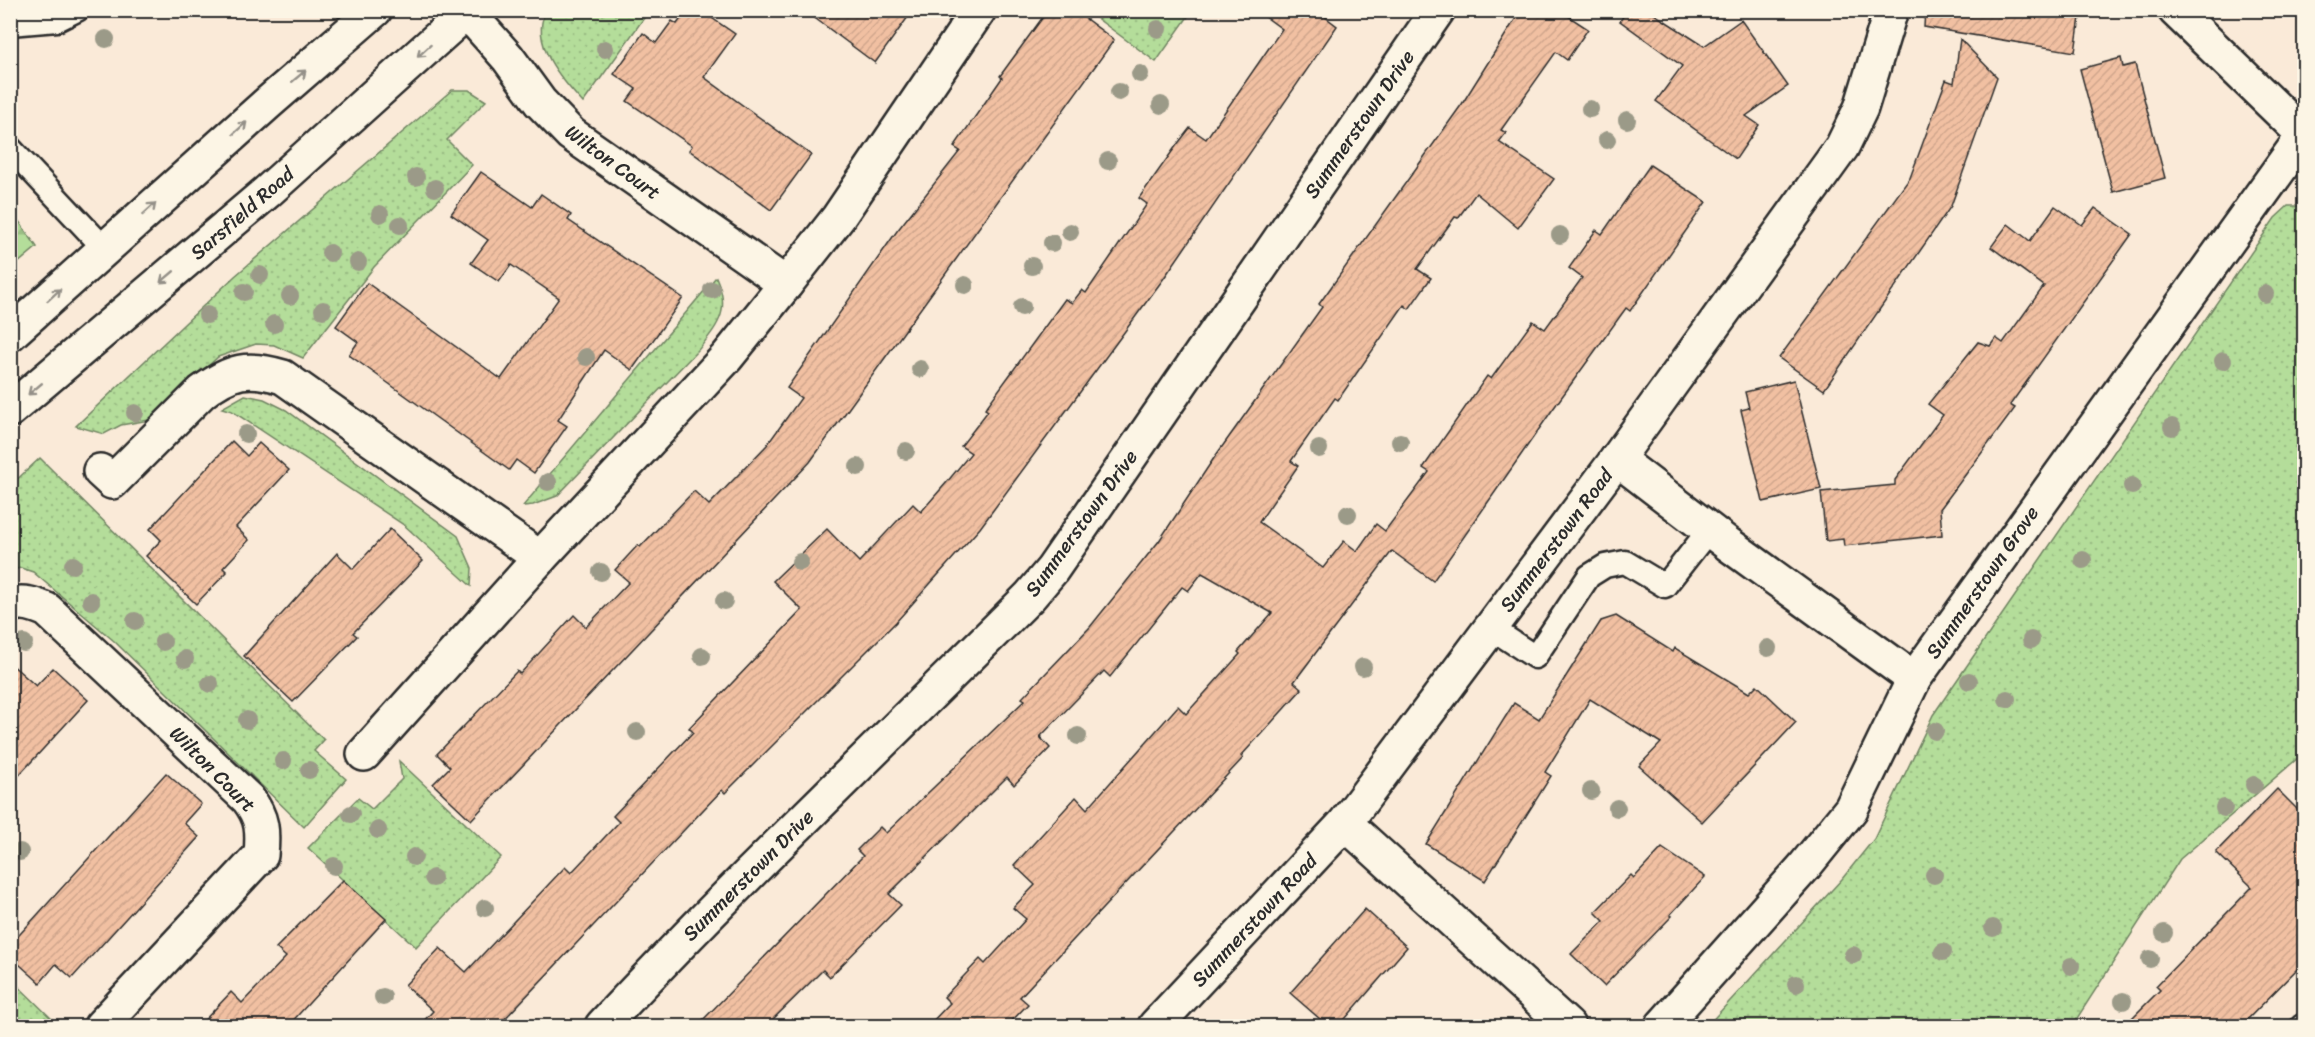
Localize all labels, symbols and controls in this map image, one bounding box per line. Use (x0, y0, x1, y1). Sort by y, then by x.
street label: Summerstown Drive (1295, 42, 1424, 206)
one-way arrow (416, 44, 431, 58)
one-way arrow (291, 70, 307, 83)
street label: Wilton Court (557, 115, 668, 210)
one-way arrow (232, 121, 247, 135)
street label: Sarsfield Road (182, 157, 304, 269)
one-way arrow (141, 202, 156, 216)
one-way arrow (159, 271, 175, 284)
one-way arrow (46, 288, 61, 302)
one-way arrow (28, 382, 43, 396)
street label: Summerstown Drive (1016, 442, 1147, 605)
street label: Summerstown Road (1490, 460, 1623, 620)
street label: Summerstown Grove (1916, 498, 2049, 666)
street label: Wilton Court (161, 718, 265, 821)
street label: Summerstown Drive (674, 801, 823, 950)
street label: Summerstown Road (1183, 844, 1327, 996)

